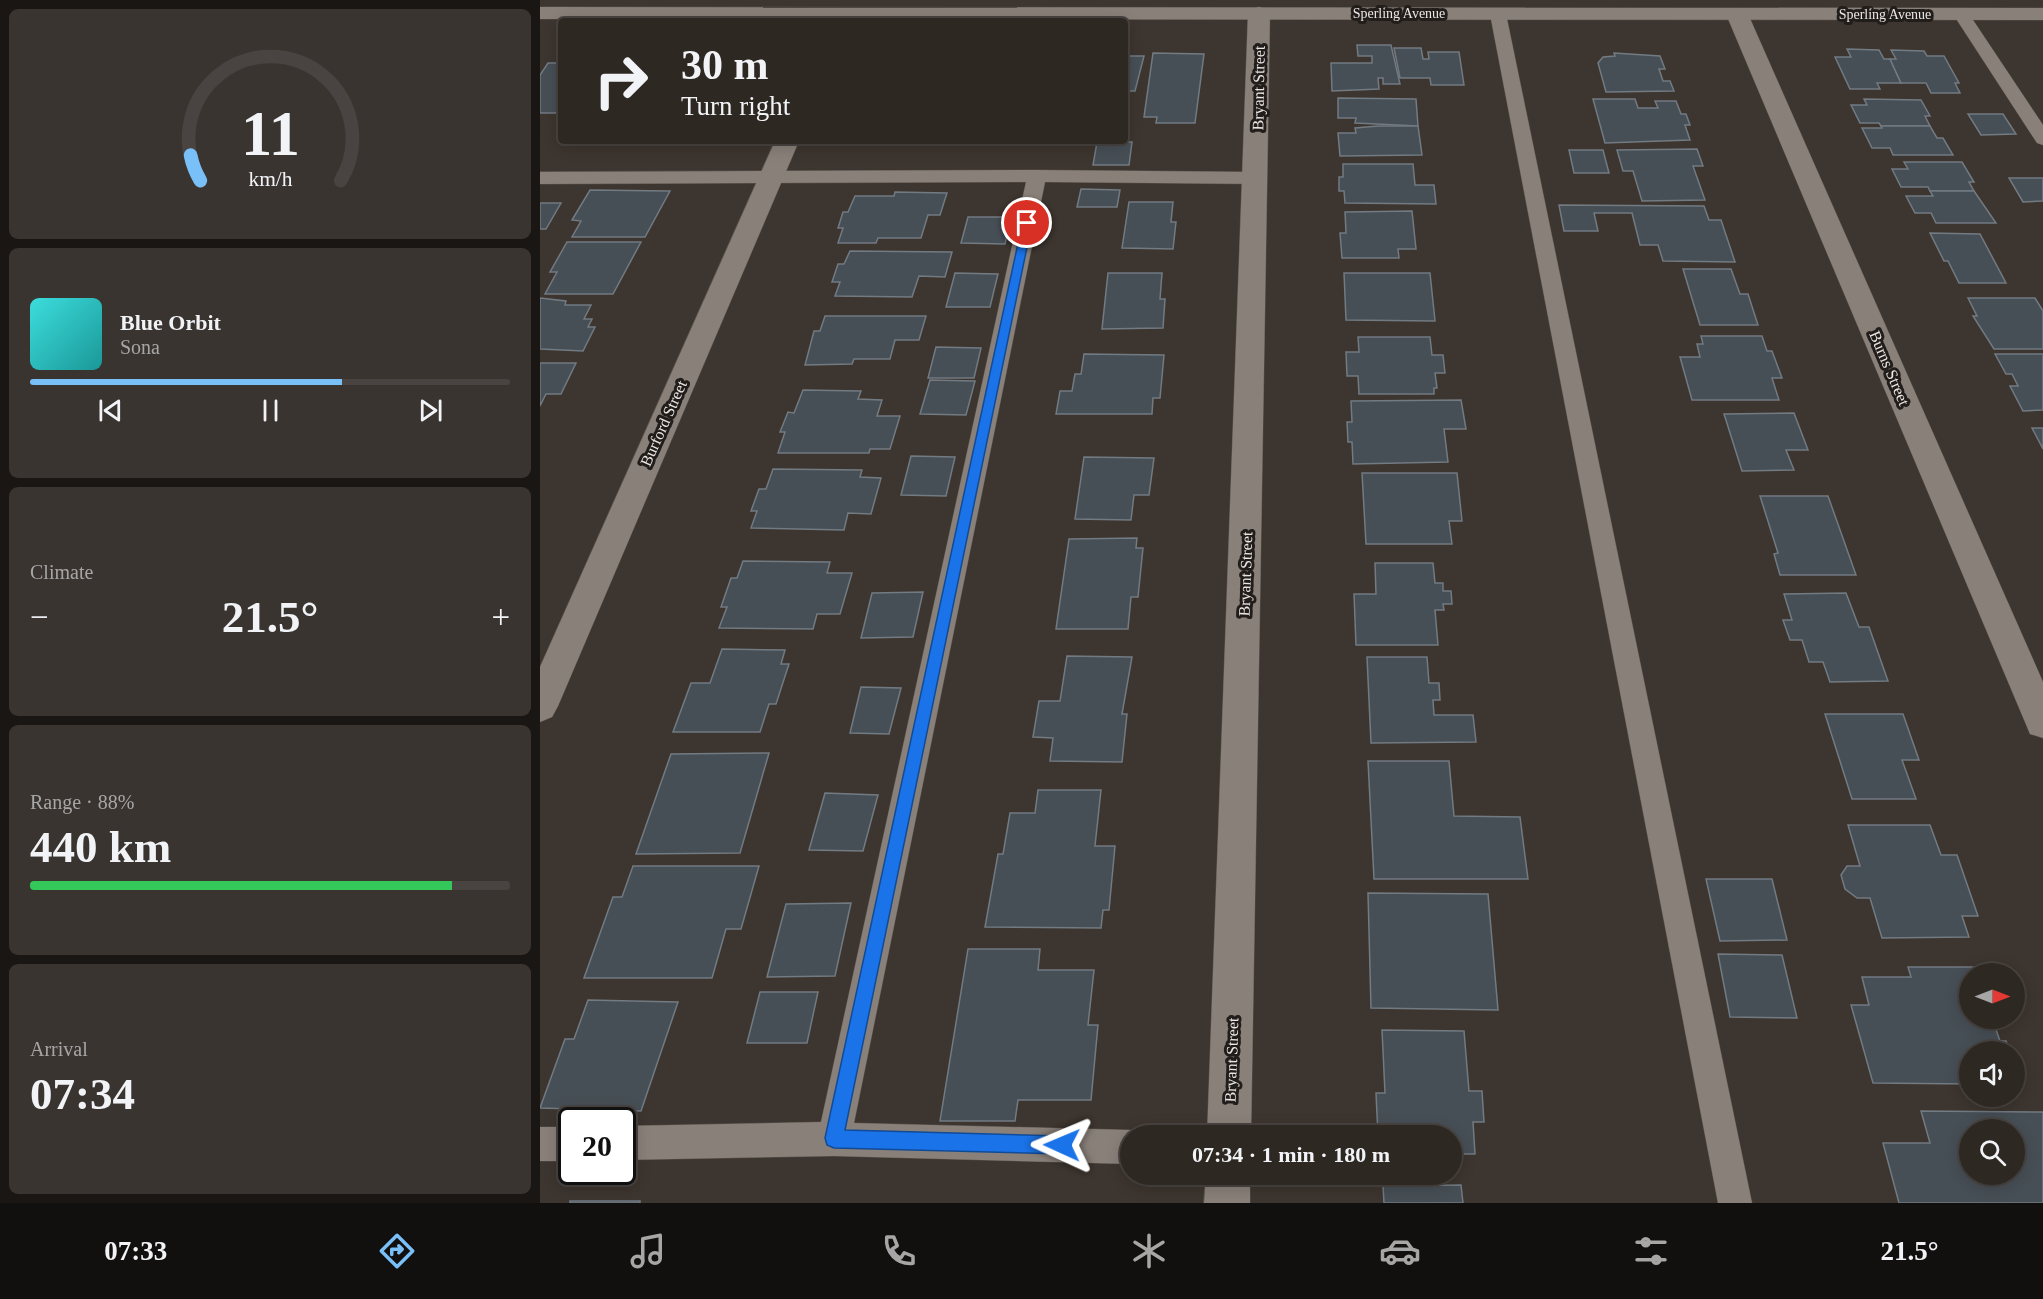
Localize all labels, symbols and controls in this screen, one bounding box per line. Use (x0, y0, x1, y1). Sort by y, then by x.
street label: Sperling Avenue (1353, 6, 1445, 21)
street label: Sperling Avenue (1839, 7, 1931, 22)
icon: right (582, 42, 660, 120)
text: 30 m (681, 42, 769, 88)
street label: Bryant Street (1249, 45, 1269, 131)
text: Turn right (681, 91, 790, 121)
text: 11 (241, 99, 299, 168)
text: km/h (248, 167, 292, 191)
pin (1001, 197, 1052, 248)
icon: arrive (1010, 206, 1043, 239)
text: Blue Orbit (120, 310, 221, 335)
street label: Burns Street (1866, 328, 1913, 409)
text: Sona (120, 336, 160, 358)
street label: Burford Street (637, 377, 690, 469)
icon: previous (94, 394, 127, 427)
icon: pause (254, 394, 287, 427)
icon: next (414, 394, 447, 427)
street label: Bryant Street (1236, 531, 1256, 617)
text: Climate (30, 561, 93, 583)
text: 21.5° (222, 592, 318, 642)
text: − (30, 599, 49, 635)
text: + (491, 599, 510, 635)
text: Range · 88% (30, 791, 134, 813)
text: 440 km (30, 822, 171, 872)
north arrow (1959, 963, 2025, 1029)
map controls (1959, 963, 2025, 1185)
street label: Bryant Street (1222, 1017, 1242, 1103)
text: Arrival (30, 1038, 88, 1060)
button: sound (1959, 1041, 2025, 1107)
text: 07:34 (30, 1069, 135, 1119)
speed limit sign: 20 (558, 1107, 636, 1185)
position arrow (1030, 1113, 1094, 1177)
button: search (1959, 1119, 2025, 1185)
text: 07:34 · 1 min · 180 m (1192, 1142, 1390, 1167)
icon: directions (376, 1230, 418, 1272)
icon: music (627, 1230, 669, 1272)
icon: phone (878, 1230, 920, 1272)
icon: climate (1128, 1230, 1170, 1272)
icon: car (1379, 1230, 1421, 1272)
icon: filters (1630, 1230, 1672, 1272)
text: 07:33 (104, 1236, 167, 1266)
text: 21.5° (1881, 1236, 1939, 1266)

